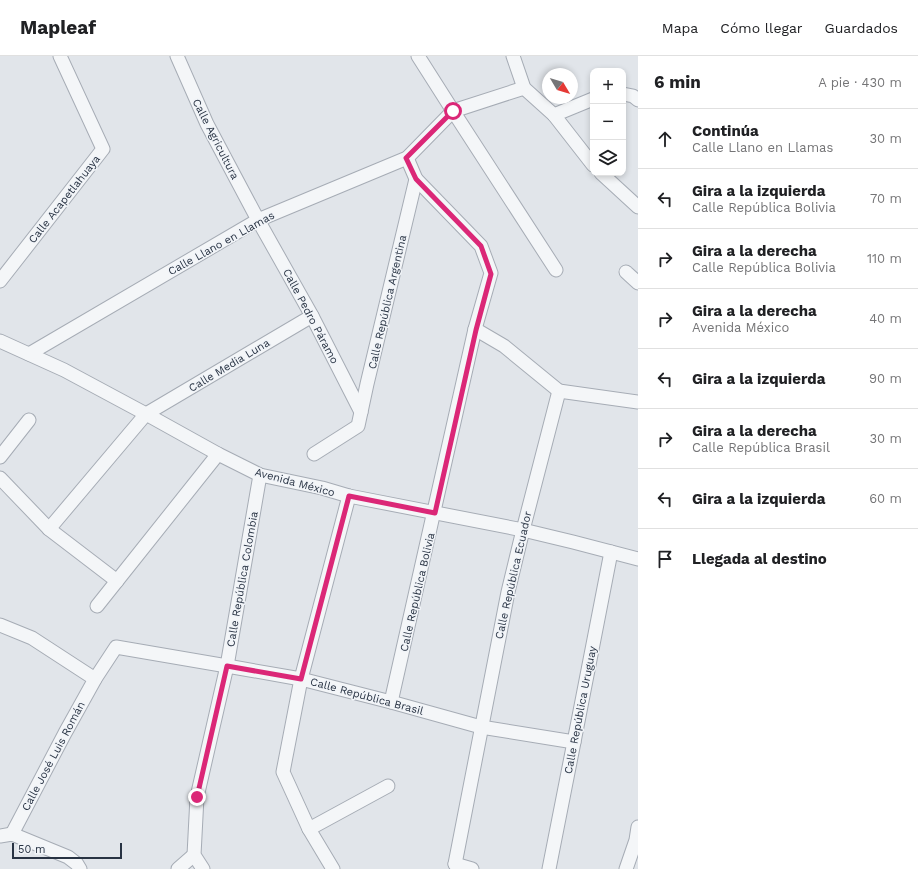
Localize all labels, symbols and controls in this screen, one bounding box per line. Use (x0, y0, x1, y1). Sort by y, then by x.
text: Mapleaf (20, 16, 96, 39)
text: Mapa (662, 20, 698, 36)
text: Cómo llegar (720, 20, 803, 36)
text: Guardados (825, 20, 898, 36)
north arrow (542, 68, 578, 104)
map controls (590, 68, 626, 176)
button: + (590, 68, 626, 104)
text: 6 min (654, 72, 701, 92)
text: A pie · 430 m (818, 75, 902, 90)
street label: Calle Agricultura (190, 97, 241, 182)
route start (444, 102, 462, 120)
button: − (590, 104, 626, 140)
text: Continúa (692, 122, 759, 140)
icon: ahead (654, 128, 676, 150)
text: 30 m (870, 131, 902, 146)
button: layers (590, 140, 626, 176)
text: Calle Llano en Llamas (692, 140, 833, 155)
street label: Calle Acapetlahuaya (26, 153, 103, 246)
text: Gira a la izquierda (692, 182, 825, 200)
icon: left (654, 188, 676, 210)
text: 70 m (870, 191, 902, 206)
text: Calle República Bolivia (692, 200, 836, 215)
street label: Calle Llano en Llamas (166, 209, 277, 278)
street label: Calle República Argentina (366, 234, 409, 371)
text: Gira a la derecha (692, 242, 817, 260)
icon: right (654, 248, 676, 270)
text: 110 m (867, 251, 902, 266)
text: Calle República Bolivia (692, 260, 836, 275)
street label: Calle Pedro Páramo (280, 267, 341, 366)
text: Gira a la derecha (692, 302, 817, 320)
icon: right (654, 308, 676, 330)
text: 40 m (869, 311, 902, 326)
text: Avenida México (692, 320, 789, 335)
street label: Calle Media Luna (186, 336, 272, 395)
icon: left (654, 368, 676, 390)
text: Gira a la izquierda (692, 370, 825, 388)
text: 90 m (869, 371, 902, 386)
text: Gira a la derecha (692, 422, 817, 440)
icon: right (654, 428, 676, 450)
text: 30 m (870, 431, 902, 446)
text: Calle República Brasil (692, 440, 830, 455)
street label: Avenida México (253, 466, 336, 499)
icon: left (654, 488, 676, 510)
text: Gira a la izquierda (692, 490, 825, 508)
text: 60 m (869, 491, 902, 506)
street label: Calle República Ecuador (492, 509, 535, 640)
street label: Calle República Colombia (224, 510, 261, 648)
street label: Calle República Bolivia (397, 531, 438, 653)
icon: arrive (654, 548, 676, 570)
text: Llegada al destino (692, 550, 827, 568)
street label: Calle República Uruguay (562, 645, 599, 775)
street label: Calle República Brasil (309, 675, 426, 718)
street label: Calle José Luis Román (19, 699, 88, 813)
route end (188, 788, 206, 806)
scale bar (12, 841, 122, 860)
text: 50 m (18, 843, 45, 856)

